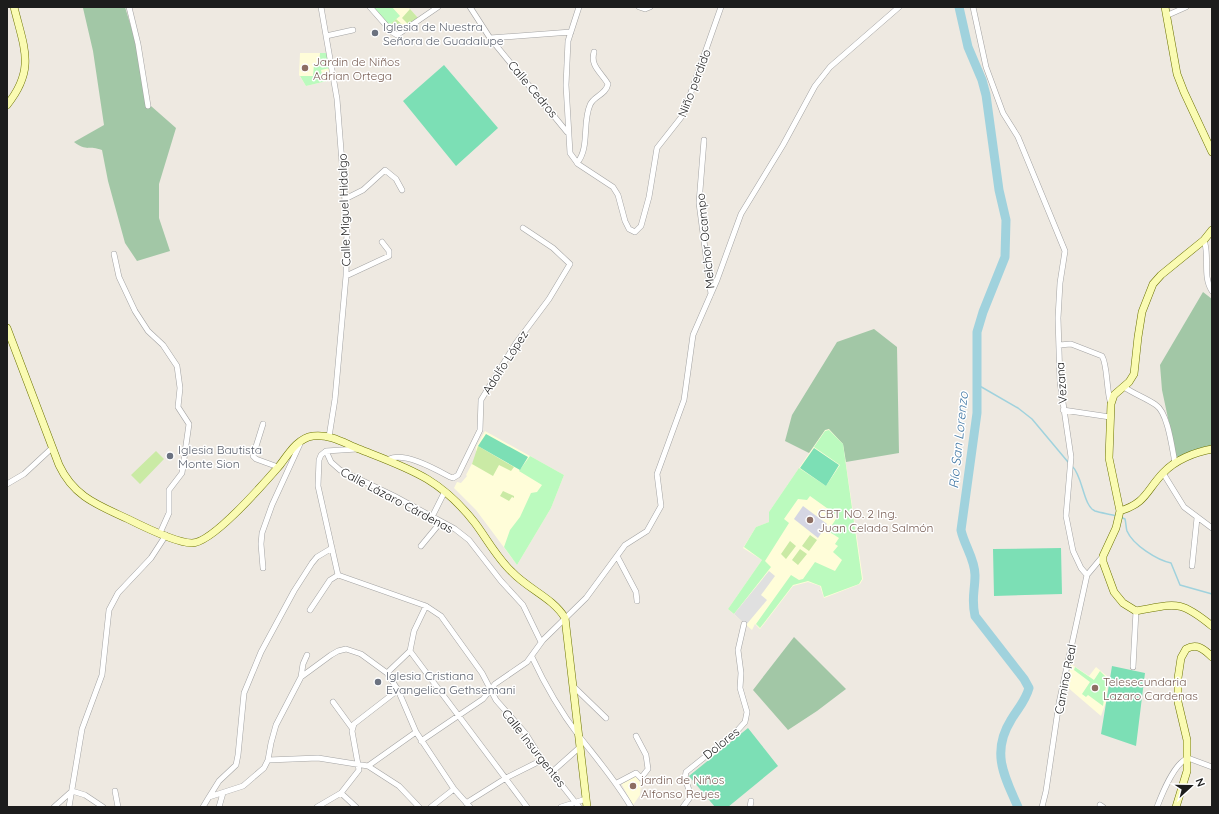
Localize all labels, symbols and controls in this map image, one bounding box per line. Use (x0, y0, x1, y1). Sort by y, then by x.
place label: Iglesia de Nuestra Señora de Guadalupe (383, 19, 504, 48)
marker: Iglesia de Nuestra Señora de Guadalupe (370, 28, 380, 38)
street label: Niño perdido (674, 47, 714, 119)
place label: Jardin de Niños Adrian Ortega (313, 54, 400, 83)
street label: Calle Cedros (505, 57, 561, 121)
marker: Jardin de Niños Adrian Ortega (300, 63, 310, 73)
street label: Calle Miguel Hidalgo (335, 153, 353, 267)
street label: Melchor Ocampo (693, 193, 717, 289)
street label: Adolfo López (479, 327, 531, 397)
street label: Vezana (1052, 362, 1070, 404)
water label: Río San Lorenzo (945, 390, 971, 489)
place label: Iglesia Bautista Monte Sion (178, 442, 262, 471)
marker: Iglesia Bautista Monte Sion (165, 451, 175, 461)
street label: Calle Lázaro Cárdenas (338, 464, 456, 536)
place label: CBT NO. 2 Ing. Juan Celada Salmón (818, 506, 934, 535)
marker: CBT NO. 2 Ing. Juan Celada Salmón (805, 515, 815, 525)
street label: Camino Real (1051, 643, 1079, 715)
place label: Iglesia Cristiana Evangelica Gethsemani (386, 668, 515, 697)
place label: Telesecundaria Lazaro Cardenas (1103, 674, 1198, 703)
marker: Iglesia Cristiana Evangelica Gethsemani (373, 677, 383, 687)
marker: Telesecundaria Lazaro Cardenas (1090, 683, 1100, 693)
street label: Calle Insurgentes (499, 706, 569, 790)
street label: Dolores (700, 724, 743, 762)
north arrow (1171, 766, 1211, 806)
place label: jardin de Niños Alfonso Reyes (640, 772, 725, 801)
text: N (1192, 776, 1208, 789)
marker: jardin de Niños Alfonso Reyes (628, 781, 638, 791)

